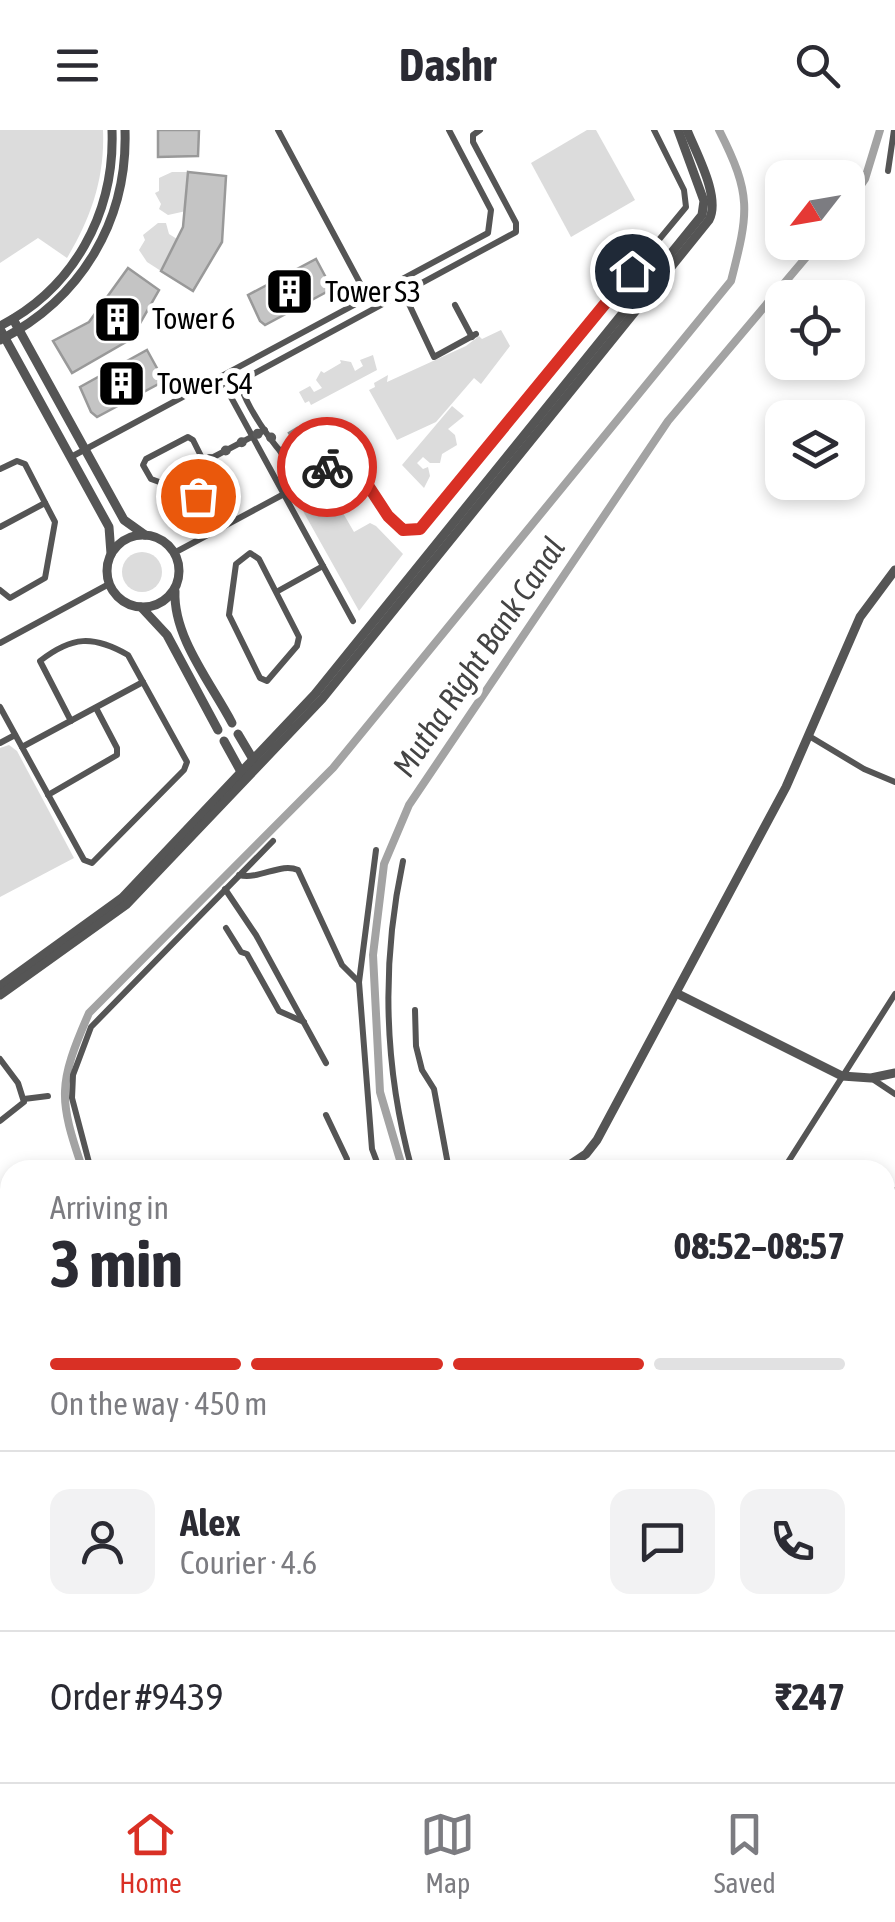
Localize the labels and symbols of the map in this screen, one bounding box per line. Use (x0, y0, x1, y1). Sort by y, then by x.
north arrow (765, 160, 865, 260)
pin (590, 229, 675, 314)
building icon: Tower S3 (264, 266, 316, 318)
place label: Tower S3 (325, 274, 421, 308)
building icon: Tower 6 (91, 293, 143, 345)
place label: Tower 6 (152, 301, 235, 335)
building icon: Tower S4 (96, 358, 148, 410)
place label: Tower S4 (157, 366, 253, 400)
courier (277, 417, 377, 517)
pin (156, 454, 241, 539)
water label: Mutha Right Bank Canal (385, 530, 572, 783)

